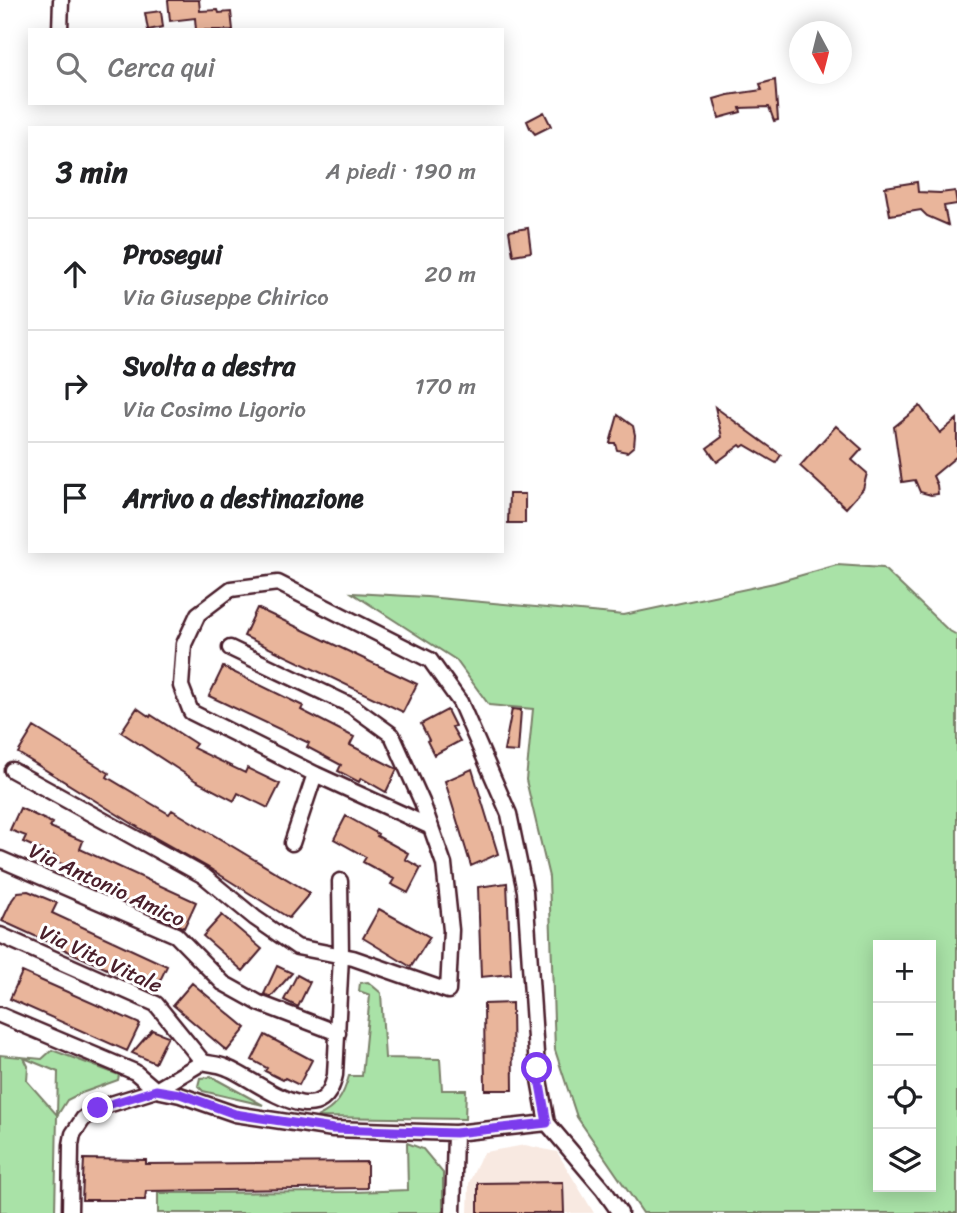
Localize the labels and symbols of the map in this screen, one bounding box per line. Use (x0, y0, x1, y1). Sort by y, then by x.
north arrow (789, 21, 852, 84)
street label: Via Antonio Amico (22, 832, 192, 938)
street label: Via Vito Vitale (33, 914, 169, 1004)
route start (521, 1052, 552, 1083)
route end (82, 1092, 113, 1123)

